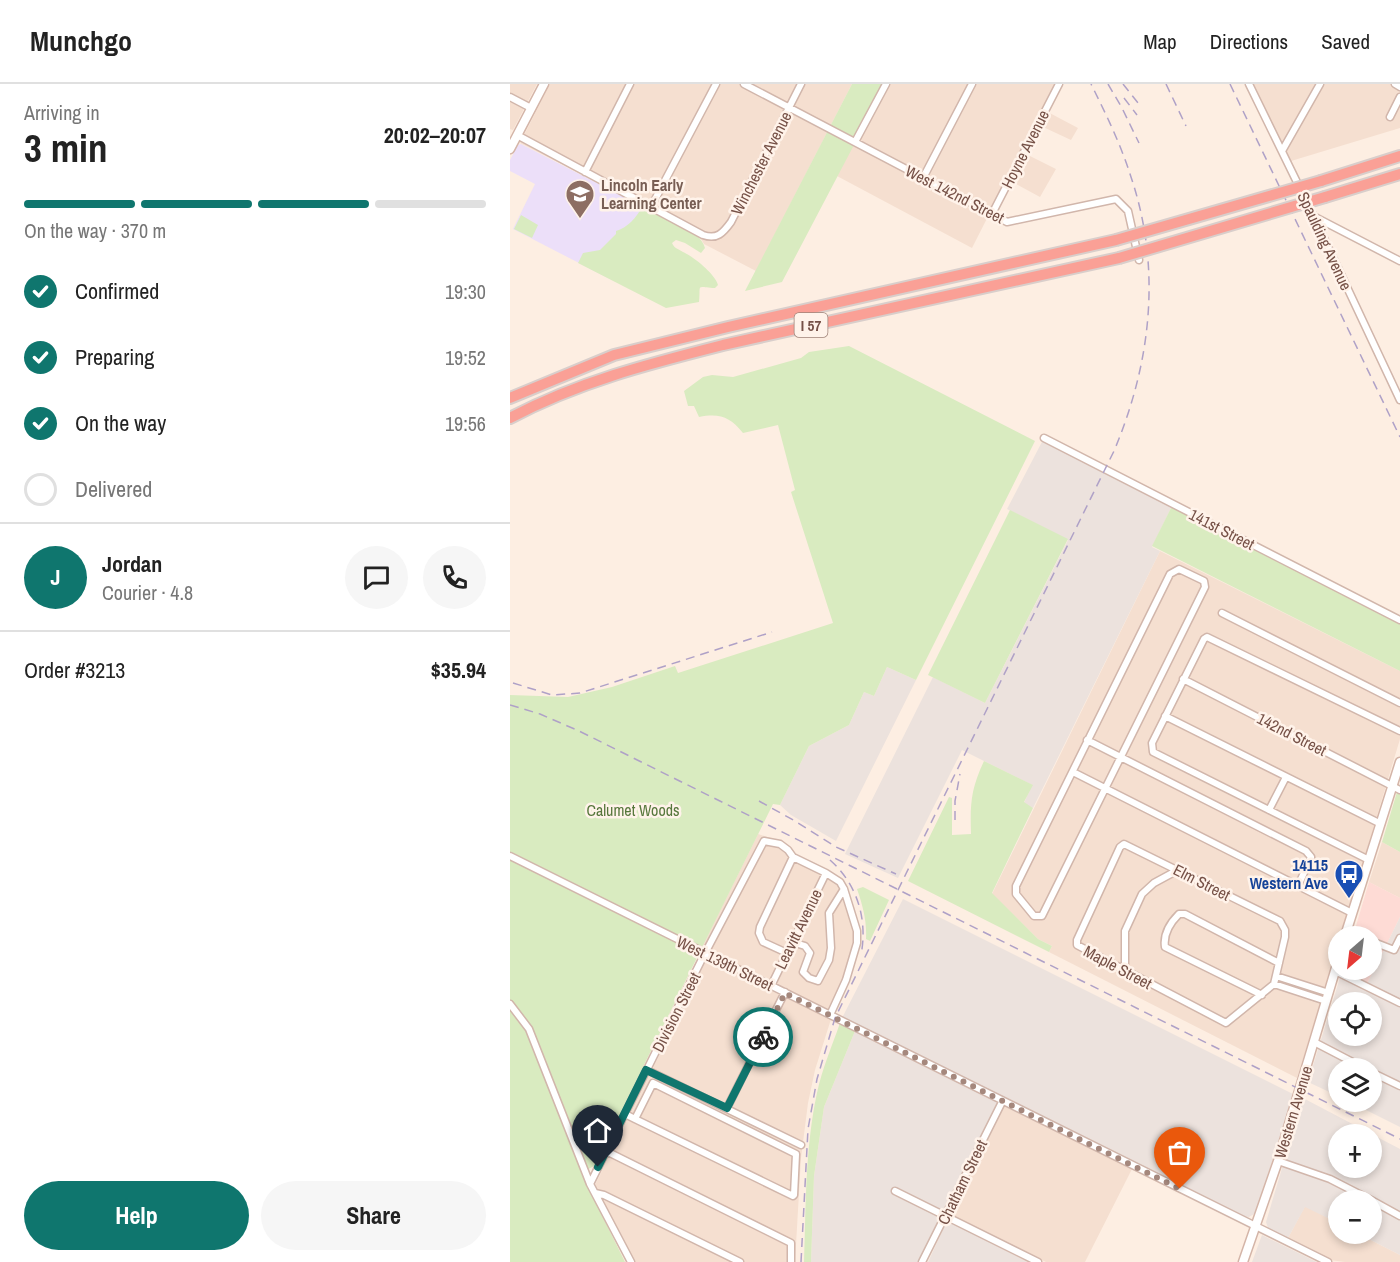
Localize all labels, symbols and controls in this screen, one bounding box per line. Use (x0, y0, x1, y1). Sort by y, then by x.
text: Munchgo (30, 22, 132, 60)
text: Map (1143, 27, 1177, 56)
text: Directions (1210, 27, 1288, 56)
text: Saved (1321, 27, 1370, 56)
text: Arriving in (24, 99, 100, 126)
street label: Hoyne Avenue (996, 106, 1054, 192)
street label: Winchester Avenue (725, 107, 797, 219)
text: 20:02–20:07 (384, 120, 486, 150)
text: 3 min (24, 122, 108, 174)
street label: West 142nd Street (902, 160, 1009, 229)
place label: Lincoln Early Learning Center (601, 174, 703, 214)
school or university icon: Lincoln Early Learning Center (564, 178, 596, 220)
street label: Spaulding Avenue (1293, 188, 1357, 294)
text: On the way · 370 m (24, 217, 166, 244)
icon: check (24, 275, 57, 308)
text: Confirmed (75, 276, 159, 306)
text: 19:30 (445, 278, 486, 305)
road number: I 57 (794, 313, 828, 337)
icon: check (24, 341, 57, 374)
text: Preparing (75, 342, 154, 372)
text: 19:52 (445, 344, 486, 371)
icon: check (24, 407, 57, 440)
text: On the way (75, 408, 166, 438)
text: 19:56 (445, 410, 486, 437)
text: Delivered (75, 474, 152, 504)
street label: 141st Street (1185, 503, 1259, 555)
button: chat (345, 546, 408, 609)
button: phone (423, 546, 486, 609)
text: Jordan (102, 549, 162, 579)
text: J (50, 562, 61, 592)
text: Courier · 4.8 (102, 579, 193, 606)
text: Order #3213 (24, 655, 125, 685)
text: $35.94 (431, 655, 486, 685)
street label: 142nd Street (1254, 707, 1331, 761)
park label: Calumet Woods (586, 799, 680, 821)
place label: 14115 Western Ave (1250, 854, 1328, 894)
street label: Elm Street (1170, 858, 1235, 906)
bus stop icon: 14115 Western Ave (1333, 858, 1365, 900)
street label: Leavitt Avenue (769, 885, 827, 973)
north arrow (1328, 926, 1382, 980)
map controls (1328, 926, 1382, 1244)
street label: West 139th Street (673, 930, 777, 996)
street label: Maple Street (1080, 940, 1156, 994)
street label: Division Street (646, 968, 706, 1056)
button: locate (1328, 992, 1382, 1046)
courier (733, 1007, 793, 1067)
icon: bike (747, 1021, 780, 1054)
button: layers (1328, 1058, 1382, 1112)
street label: Western Avenue (1268, 1063, 1318, 1161)
pin (572, 1105, 623, 1167)
icon: home (581, 1114, 614, 1147)
button: + (1328, 1124, 1382, 1178)
pin (1154, 1127, 1205, 1189)
street label: Chatham Street (932, 1136, 992, 1228)
icon: bag (1163, 1136, 1196, 1169)
button: Help (24, 1181, 249, 1250)
button: Share (261, 1181, 486, 1250)
button: − (1328, 1190, 1382, 1244)

